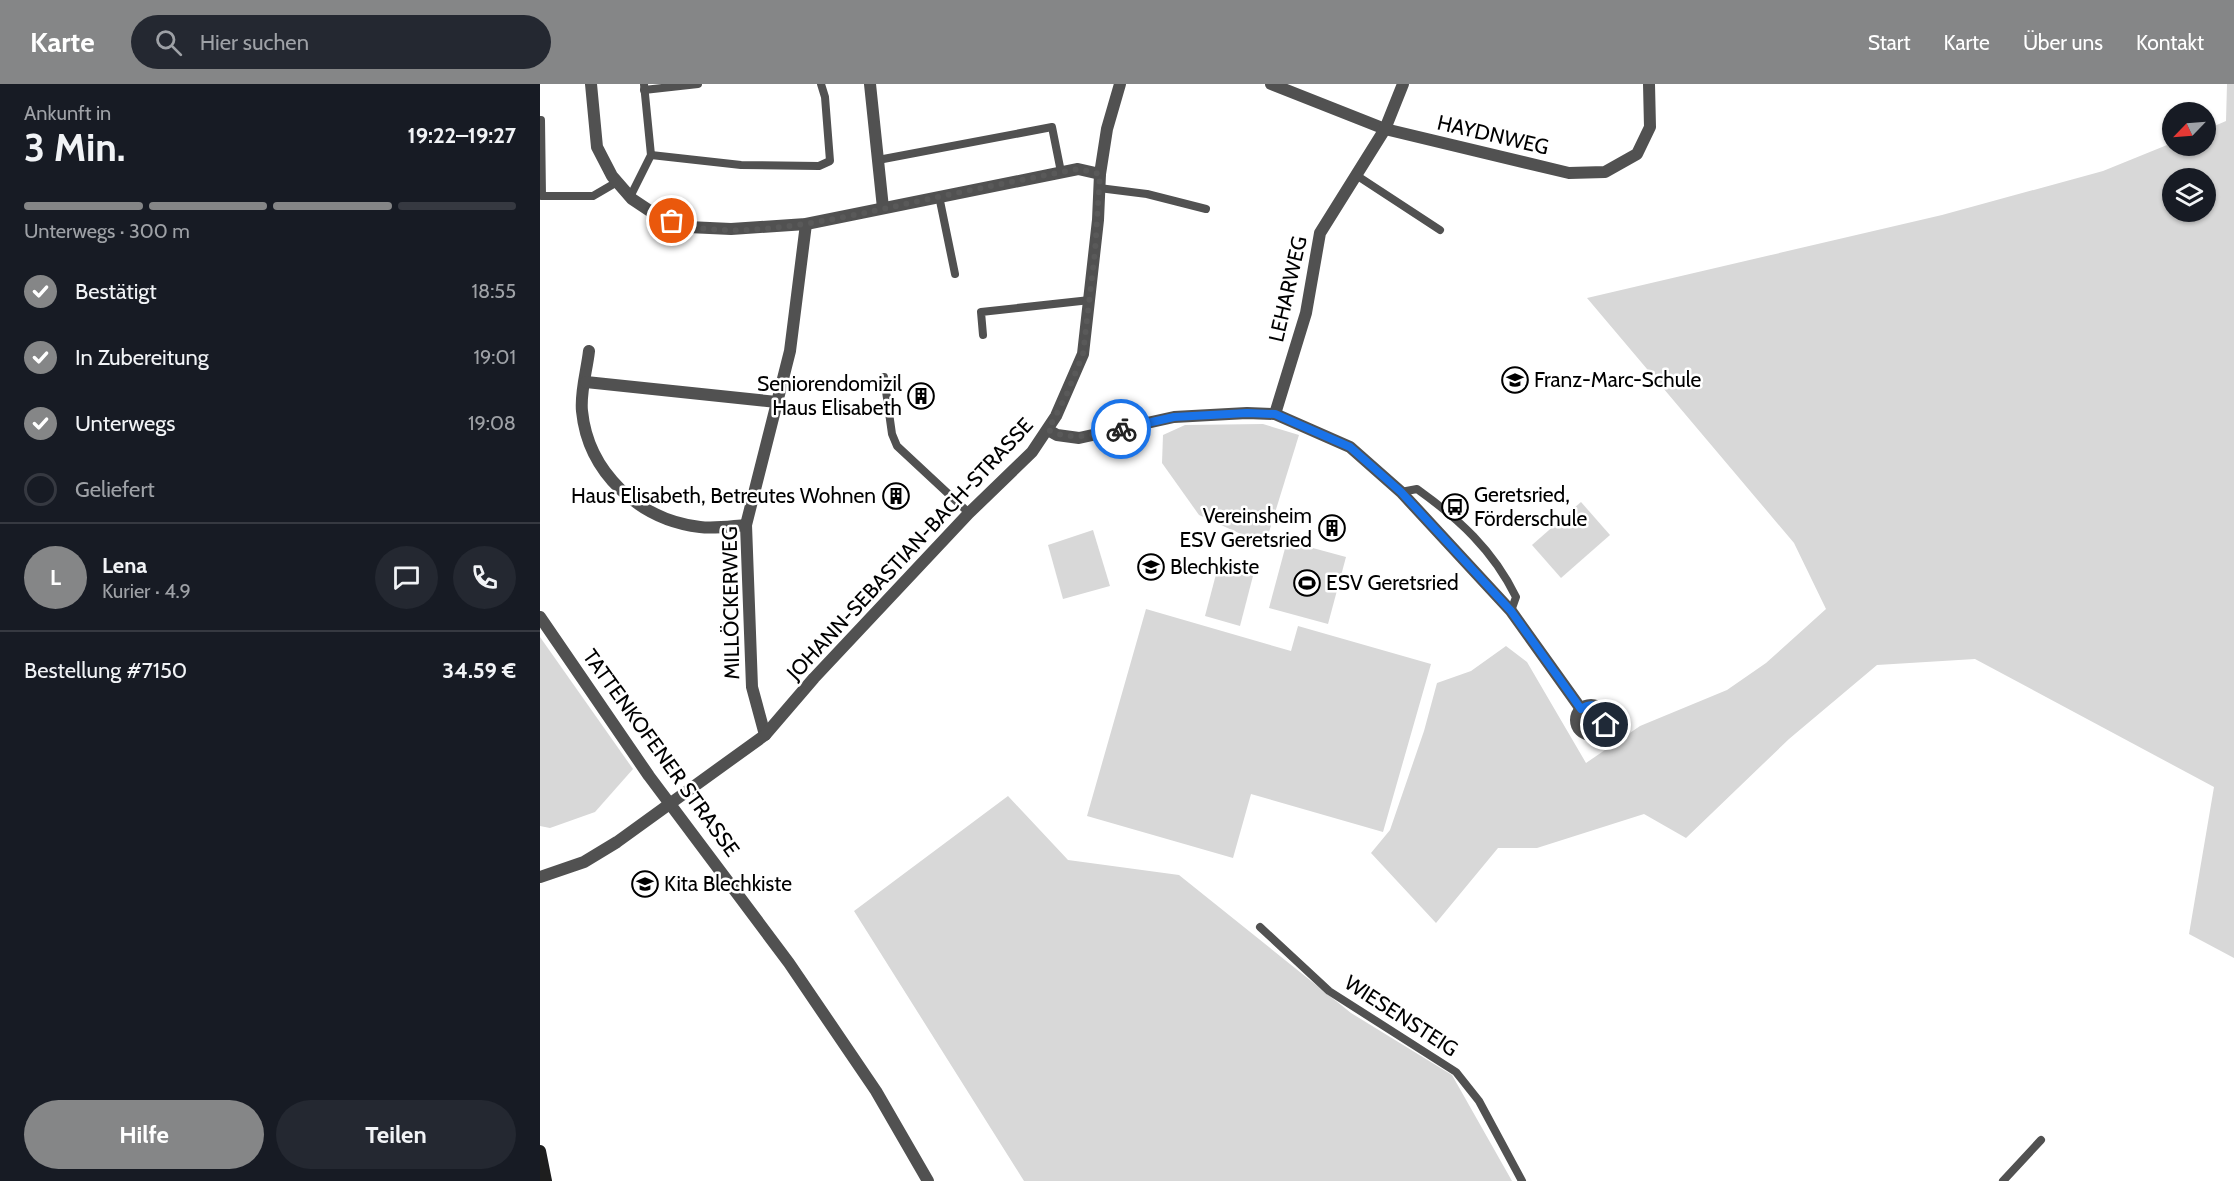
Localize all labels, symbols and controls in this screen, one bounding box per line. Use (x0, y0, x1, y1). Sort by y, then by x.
search box (131, 15, 551, 69)
text: Karte (30, 25, 95, 59)
icon: search (152, 26, 185, 59)
text: Hier suchen (200, 29, 309, 56)
text: Start (1868, 30, 1911, 55)
text: Karte (1944, 30, 1990, 55)
text: Über uns (2023, 30, 2103, 55)
text: Kontakt (2136, 30, 2204, 55)
text: Ankunft in (24, 101, 111, 125)
north arrow (2162, 102, 2216, 156)
map controls (2162, 102, 2216, 222)
street label: HAYDNWEG (1435, 110, 1551, 159)
text: 19:22–19:27 (408, 122, 516, 149)
text: 3 Min. (24, 123, 125, 171)
button: layers (2162, 168, 2216, 222)
pin (646, 195, 697, 246)
icon: bag (655, 204, 688, 237)
text: Unterwegs · 300 m (24, 219, 190, 243)
street label: LEHARWEG (1263, 233, 1312, 344)
icon: check (24, 275, 57, 308)
text: Bestätigt (75, 278, 157, 305)
text: 18:55 (472, 279, 516, 303)
icon: check (24, 341, 57, 374)
text: In Zubereitung (75, 344, 209, 371)
text: 19:01 (473, 345, 516, 369)
school or university icon: Franz-Marc-Schule (1500, 365, 1530, 395)
place label: Franz-Marc-Schule (1534, 367, 1702, 392)
place label: Seniorendomizil Haus Elisabeth (757, 371, 902, 420)
building icon: Seniorendomizil Haus Elisabeth (906, 381, 936, 411)
courier (1091, 399, 1151, 459)
icon: check (24, 407, 57, 440)
text: Unterwegs (75, 410, 175, 437)
text: 19:08 (468, 411, 516, 435)
street label: JOHANN-SEBASTIAN-BACH-STRASSE (781, 412, 1038, 686)
icon: bike (1105, 413, 1138, 446)
text: Geliefert (75, 476, 155, 503)
building icon: Haus Elisabeth, Betreutes Wohnen (881, 481, 911, 511)
place label: Geretsried, Förderschule (1474, 482, 1587, 531)
place label: Haus Elisabeth, Betreutes Wohnen (571, 483, 876, 508)
bus stop icon: Geretsried, Förderschule (1440, 492, 1470, 522)
place label: Vereinsheim ESV Geretsried (1179, 503, 1312, 552)
building icon: Vereinsheim ESV Geretsried (1317, 513, 1347, 543)
street label: MILLÖCKERWEG (717, 526, 744, 680)
button: chat (375, 546, 438, 609)
button: phone (453, 546, 516, 609)
text: Lena (102, 552, 147, 579)
school or university icon: Blechkiste (1136, 552, 1166, 582)
place label: Blechkiste (1170, 554, 1259, 579)
text: L (50, 564, 61, 591)
sports icon: ESV Geretsried (1292, 568, 1322, 598)
place label: ESV Geretsried (1326, 570, 1459, 595)
text: Kurier · 4.9 (102, 579, 191, 603)
street label: TATTENKOFENER STRASSE (578, 644, 745, 861)
text: Bestellung #7150 (24, 657, 187, 684)
text: 34.59 € (442, 657, 516, 684)
pin (1580, 699, 1631, 750)
icon: home (1589, 708, 1622, 741)
school or university icon: Kita Blechkiste (630, 869, 660, 899)
place label: Kita Blechkiste (664, 871, 792, 896)
street label: WIESENSTEIG (1340, 970, 1463, 1061)
button: Hilfe (24, 1100, 264, 1169)
button: Teilen (276, 1100, 516, 1169)

